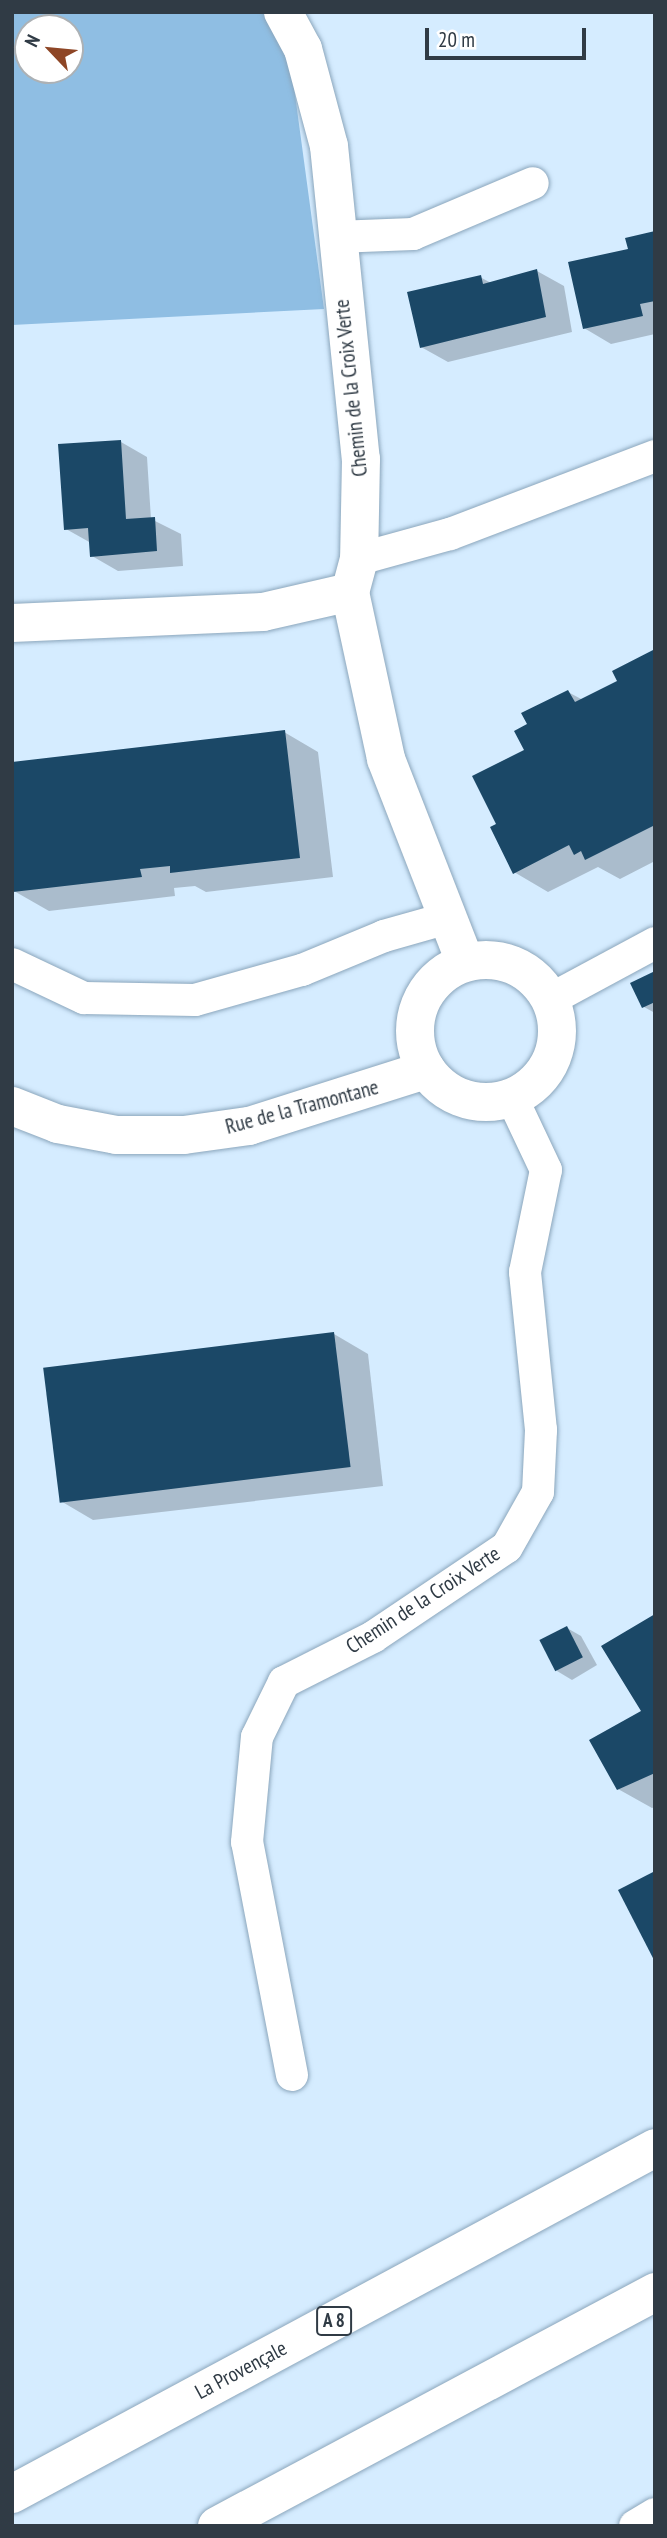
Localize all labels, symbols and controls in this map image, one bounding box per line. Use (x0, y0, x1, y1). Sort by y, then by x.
north arrow (14, 14, 84, 84)
scale bar (429, 14, 590, 58)
text: 20 m (438, 26, 475, 53)
text: N (19, 31, 45, 51)
street label: Chemin de la Croix Verte (329, 298, 373, 478)
street label: Rue de la Tramontane (222, 1074, 382, 1140)
street label: Chemin de la Croix Verte (341, 1541, 505, 1659)
road number: A 8 (315, 2306, 353, 2336)
street label: La Provençale (191, 2335, 291, 2405)

